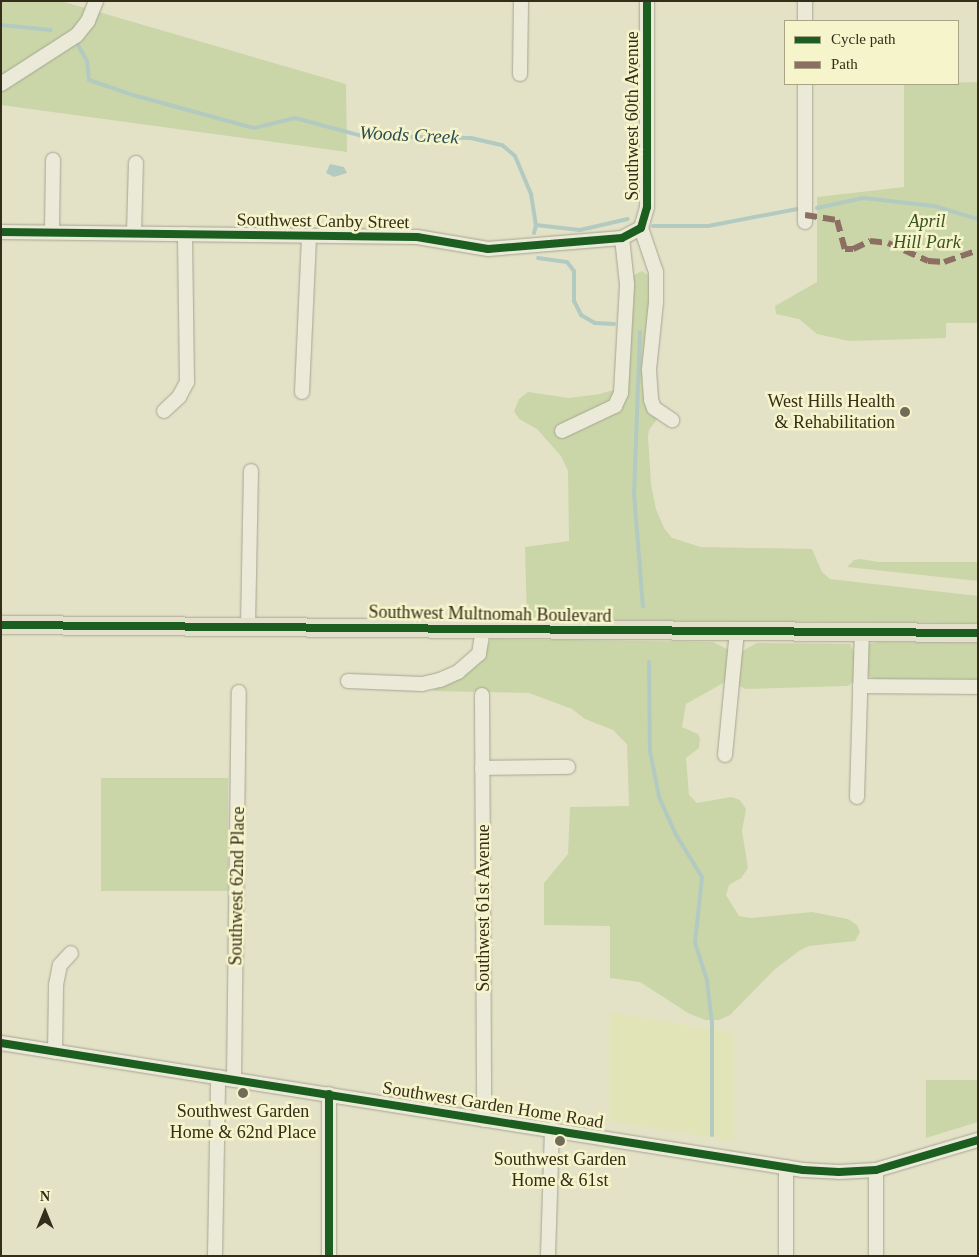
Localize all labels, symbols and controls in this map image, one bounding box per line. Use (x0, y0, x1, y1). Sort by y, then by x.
legend (784, 20, 959, 85)
street label: Southwest 60th Avenue (621, 31, 643, 201)
text: Cycle path (831, 31, 896, 47)
text: Path (831, 56, 858, 72)
water label: Woods Creek (359, 121, 459, 149)
street label: Southwest Canby Street (236, 209, 410, 233)
park label: April Hill Park (893, 211, 961, 253)
place label: West Hills Health & Rehabilitation (767, 391, 895, 434)
marker: West Hills Health & Rehabilitation (899, 406, 911, 418)
street label: Southwest Multnomah Boulevard (368, 601, 612, 627)
street label: Southwest 62nd Place (225, 806, 249, 966)
street label: Southwest 61st Avenue (472, 824, 494, 992)
street label: Southwest Garden Home Road (381, 1077, 605, 1133)
marker: Southwest Garden Home & 62nd Place (237, 1087, 249, 1099)
place label: Southwest Garden Home & 62nd Place (170, 1101, 316, 1144)
marker: Southwest Garden Home & 61st (554, 1135, 566, 1147)
place label: Southwest Garden Home & 61st (494, 1149, 626, 1192)
north arrow (20, 1187, 70, 1237)
text: N (40, 1189, 50, 1204)

